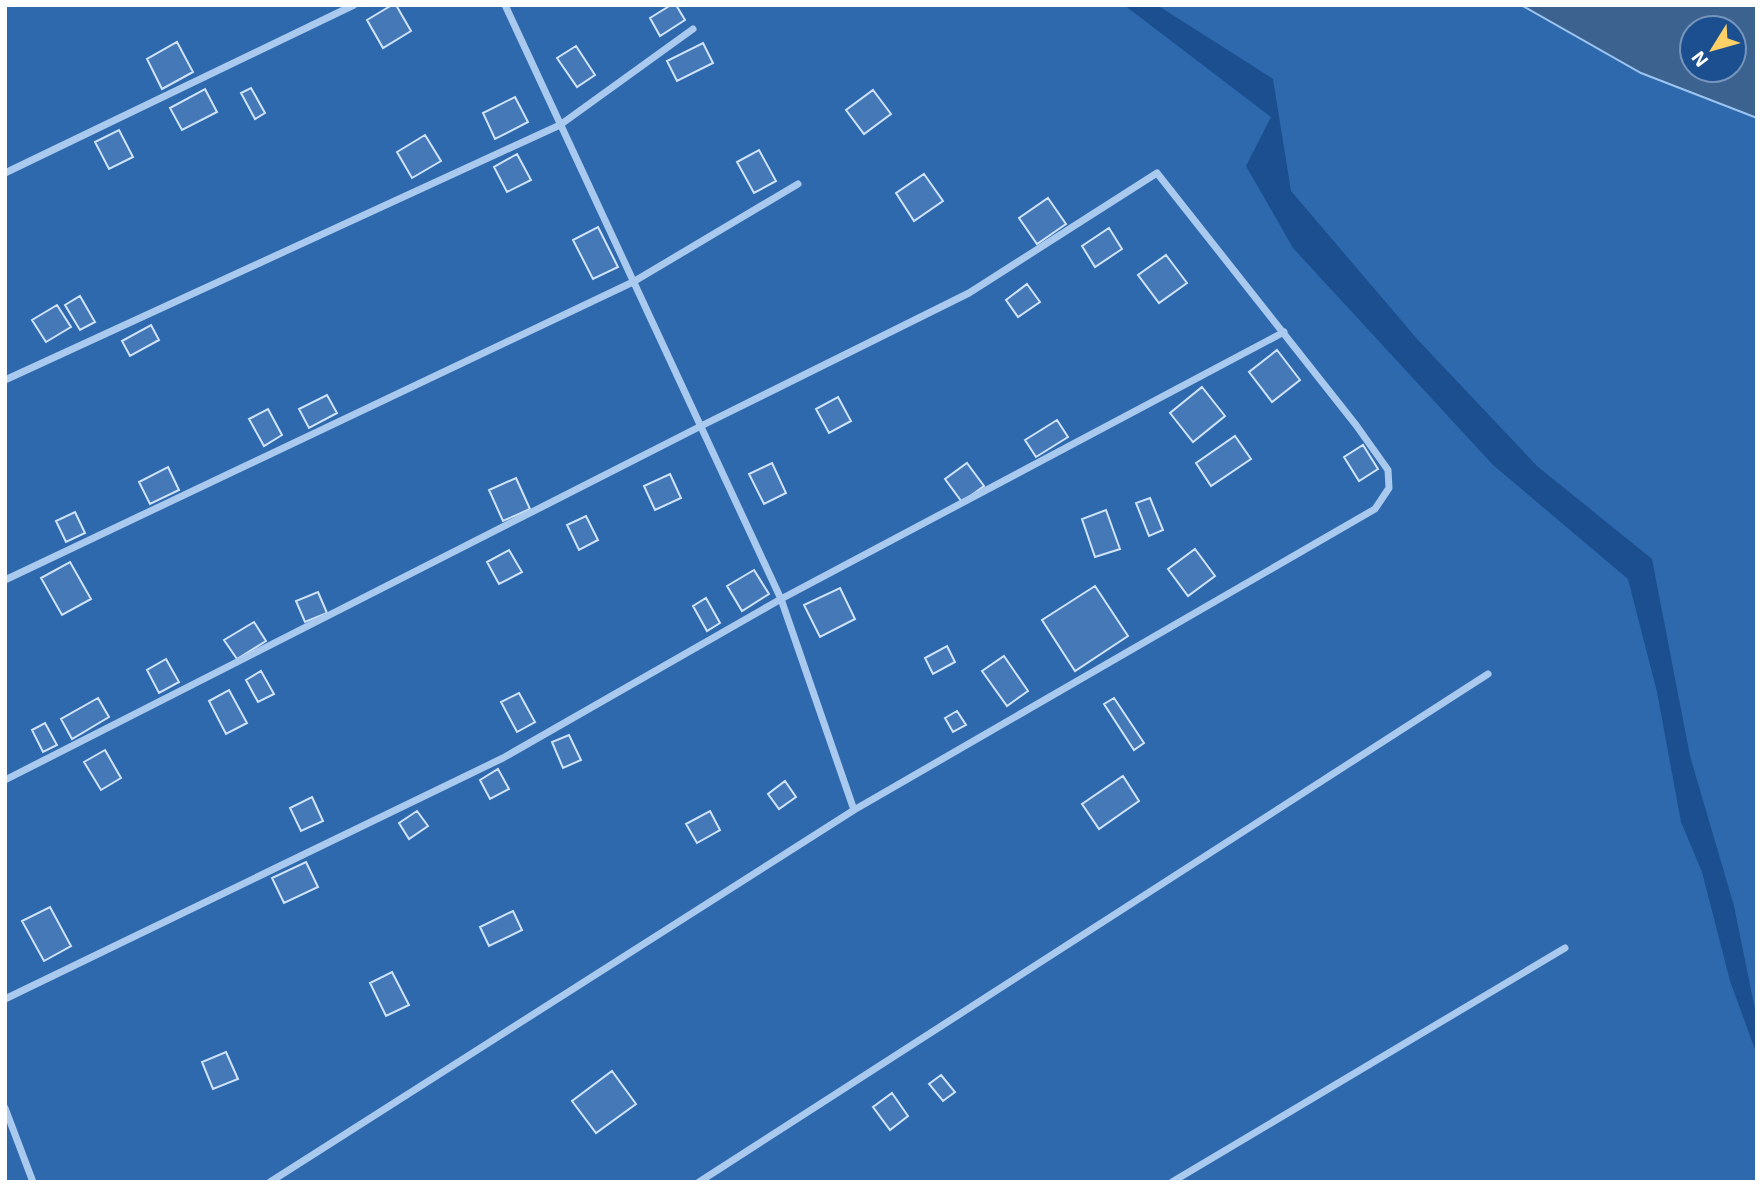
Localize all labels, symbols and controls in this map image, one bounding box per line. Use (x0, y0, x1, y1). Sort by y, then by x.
north arrow (1678, 14, 1748, 84)
text: N (1686, 47, 1712, 72)

